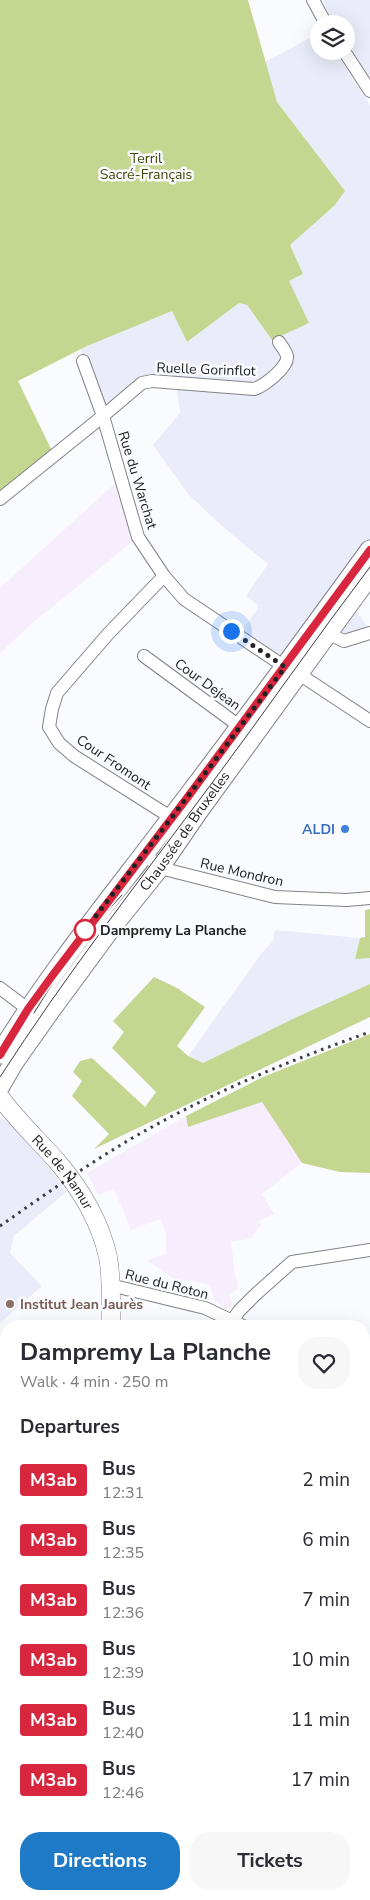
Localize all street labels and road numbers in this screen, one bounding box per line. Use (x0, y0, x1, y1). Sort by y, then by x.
street label: Ruelle Gorinflot (156, 358, 256, 381)
street label: Rue du Warchat (114, 429, 161, 532)
street label: Cour Dejean (171, 654, 244, 715)
street label: Cour Fromont (73, 730, 155, 794)
street label: Chaussée de Bruxelles (135, 767, 234, 895)
street label: Rue Mondron (198, 854, 285, 891)
street label: Rue de Namur (27, 1131, 97, 1213)
street label: Rue du Roton (123, 1265, 211, 1304)

